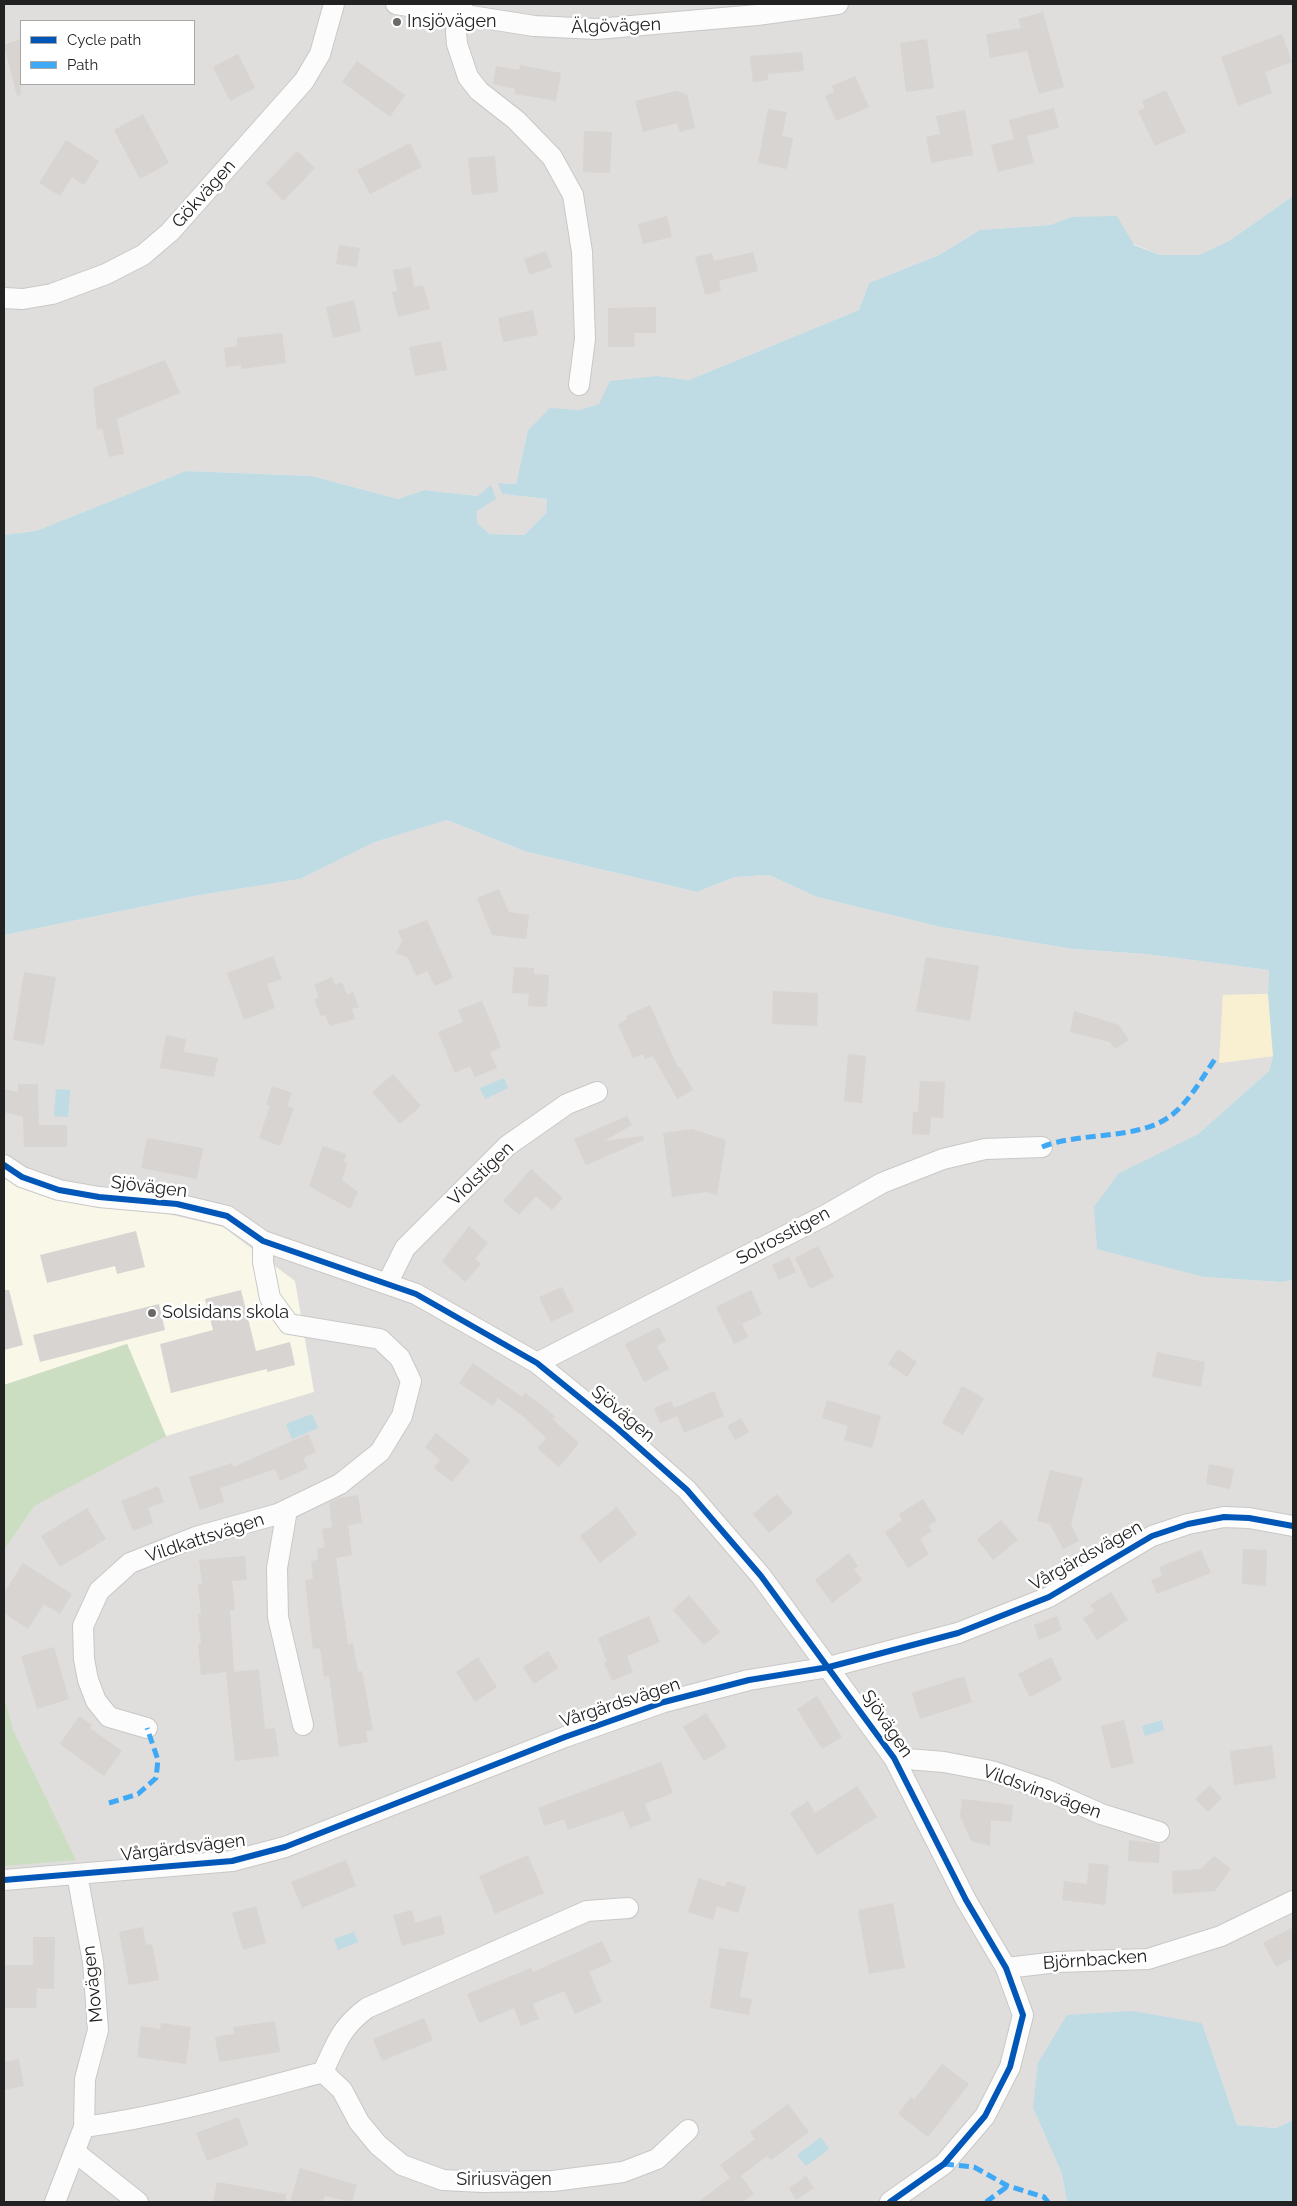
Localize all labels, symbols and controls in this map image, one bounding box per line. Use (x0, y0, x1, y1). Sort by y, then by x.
place label: Insjövägen (407, 11, 496, 33)
street label: Älgövägen (571, 14, 661, 38)
marker: Insjövägen (391, 16, 403, 28)
legend (20, 20, 195, 85)
text: Cycle path (67, 31, 141, 49)
text: Path (67, 56, 98, 74)
street label: Gökvägen (168, 155, 240, 233)
street label: Violstigen (444, 1138, 518, 1210)
street label: Sjövägen (110, 1172, 188, 1202)
street label: Solrosstigen (733, 1202, 833, 1270)
place label: Solsidans skola (162, 1302, 289, 1324)
marker: Solsidans skola (146, 1307, 158, 1319)
street label: Sjövägen (587, 1381, 659, 1447)
street label: Vildkattsvägen (143, 1509, 267, 1567)
street label: Vårgärdsvägen (1026, 1516, 1146, 1596)
street label: Vårgärdsvägen (557, 1673, 683, 1733)
street label: Sjövägen (857, 1686, 917, 1762)
street label: Vildsvinsvägen (980, 1761, 1104, 1823)
street label: Vårgärdsvägen (120, 1830, 246, 1866)
street label: Movägen (78, 1944, 108, 2024)
street label: Björnbacken (1042, 1946, 1148, 1974)
street label: Siriusvägen (456, 2169, 552, 2191)

